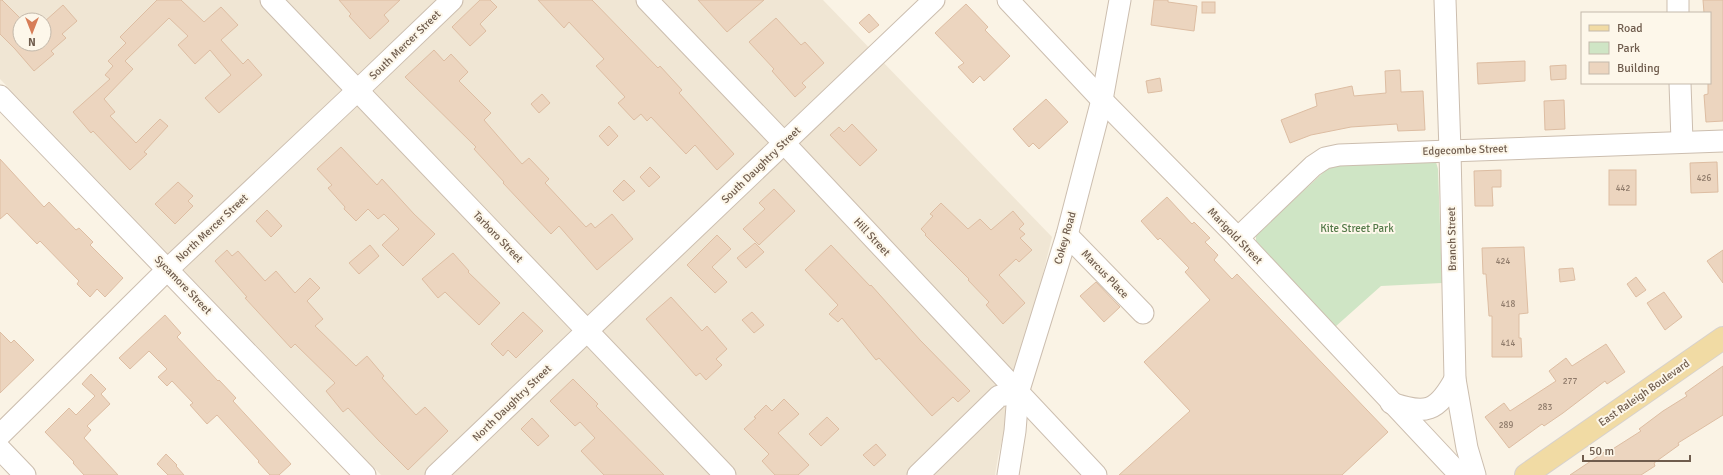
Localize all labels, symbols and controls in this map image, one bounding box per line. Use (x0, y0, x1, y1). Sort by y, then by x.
street label: South Mercer Street (367, 8, 443, 82)
north arrow (12, 12, 52, 52)
legend (1581, 12, 1711, 84)
text: Road (1617, 21, 1643, 36)
text: N (28, 35, 36, 48)
text: Park (1617, 41, 1640, 56)
text: Building (1617, 61, 1660, 76)
street label: South Daughtry Street (719, 124, 803, 206)
street label: Edgecombe Street (1422, 142, 1508, 158)
house number: 426 (1697, 173, 1711, 184)
house number: 442 (1616, 183, 1630, 194)
street label: North Mercer Street (173, 191, 251, 265)
street label: Marigold Street (1205, 205, 1265, 267)
street label: Branch Street (1445, 207, 1459, 271)
street label: Tarboro Street (470, 209, 526, 265)
street label: Cokey Road (1051, 210, 1079, 266)
street label: Hill Street (851, 215, 893, 259)
park label: Kite Street Park (1320, 222, 1394, 235)
street label: Marcus Place (1079, 247, 1131, 301)
street label: Sycamore Street (152, 253, 214, 317)
house number: 424 (1496, 256, 1510, 267)
house number: 418 (1501, 299, 1515, 310)
house number: 414 (1501, 338, 1515, 349)
street label: East Raleigh Boulevard (1596, 357, 1692, 429)
street label: North Daughtry Street (470, 362, 554, 444)
house number: 277 (1563, 376, 1577, 387)
house number: 283 (1538, 402, 1552, 413)
house number: 289 (1499, 420, 1513, 431)
scale bar (1583, 437, 1690, 463)
text: 50 m (1589, 444, 1614, 459)

